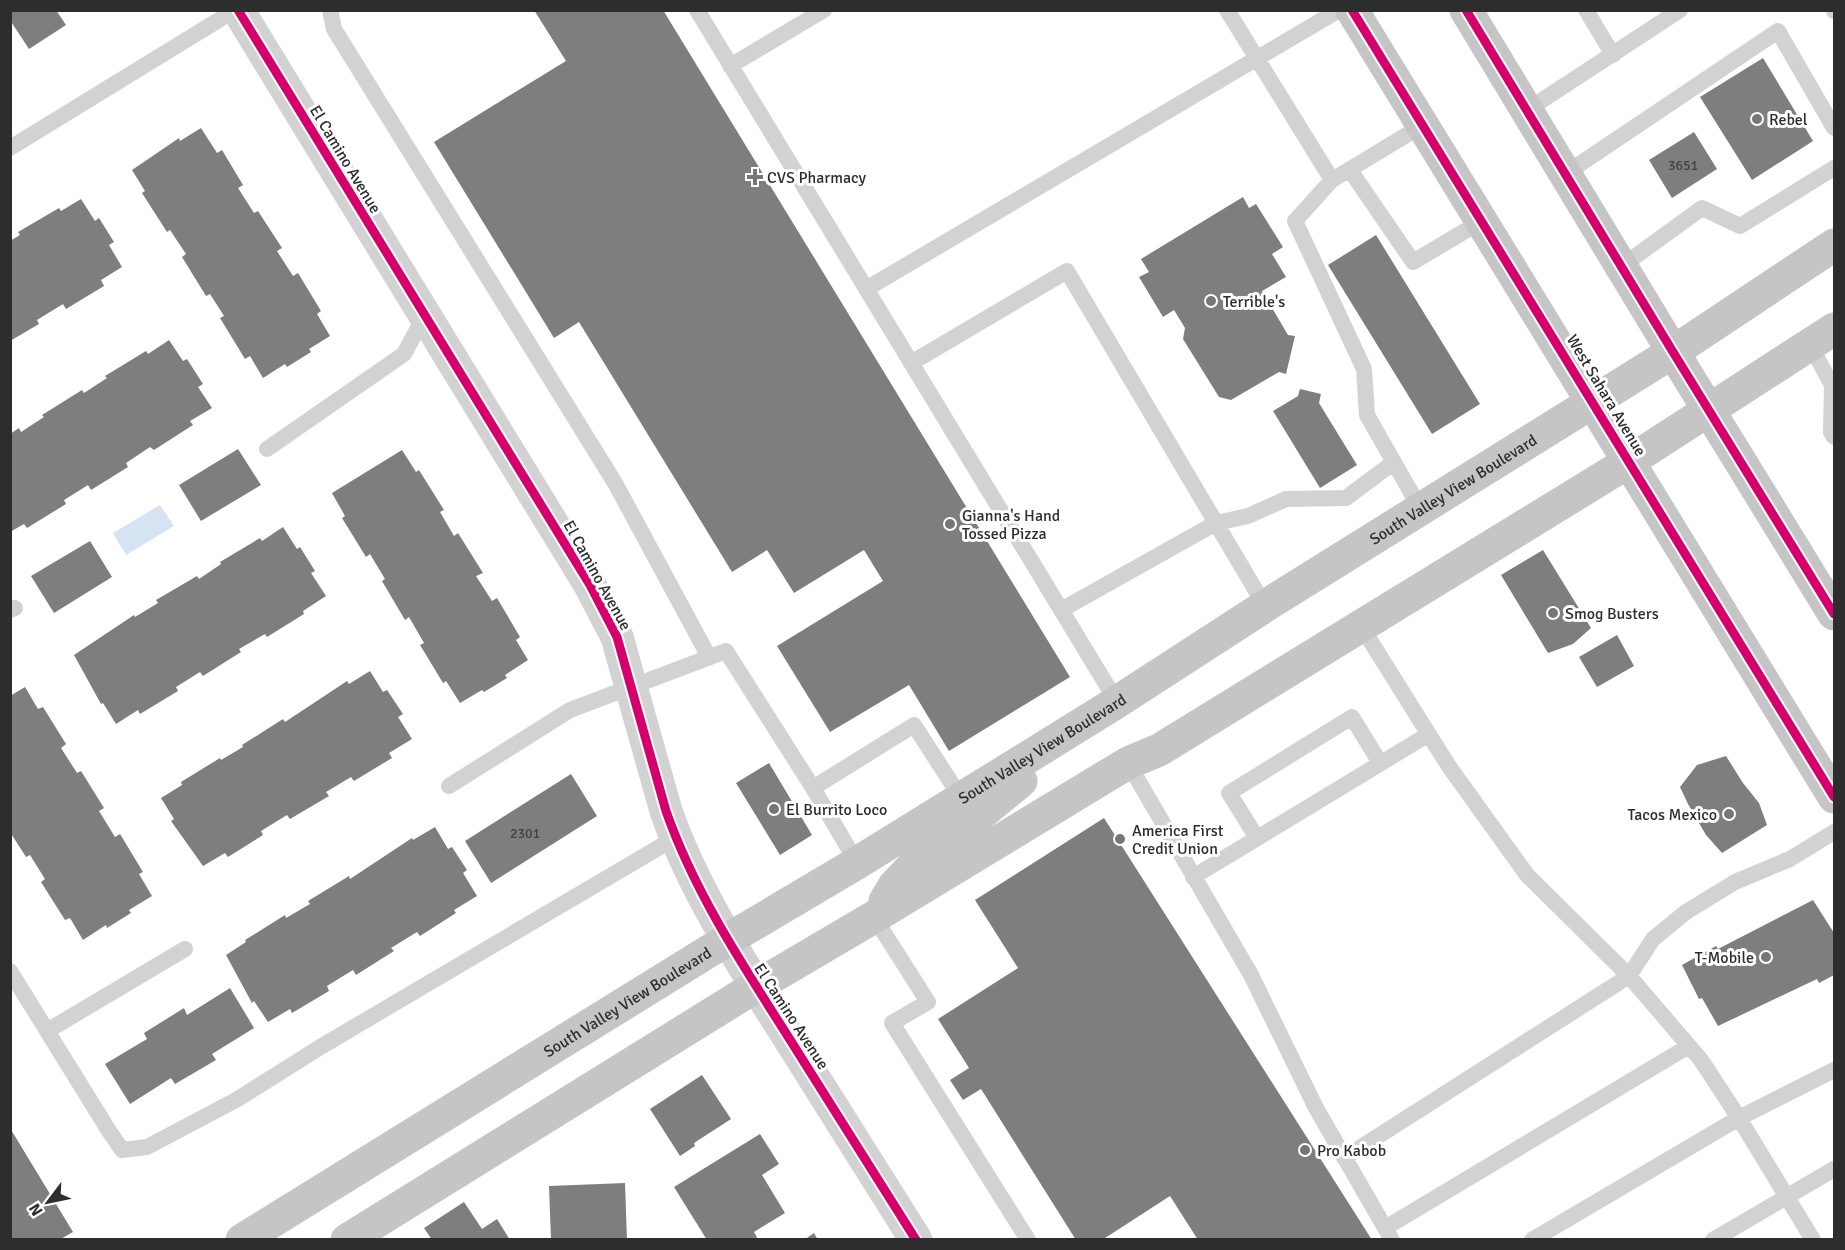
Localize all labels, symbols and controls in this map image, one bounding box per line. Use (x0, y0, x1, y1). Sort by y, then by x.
street label: El Camino Avenue (305, 102, 385, 217)
place label: Rebel (1769, 110, 1808, 130)
marker: Rebel (1750, 112, 1764, 126)
house number: 3651 (1668, 157, 1698, 174)
place label: CVS Pharmacy (767, 168, 867, 188)
marker: CVS Pharmacy (748, 170, 762, 184)
place label: Terrible's (1223, 292, 1285, 312)
marker: Terrible's (1204, 294, 1218, 308)
street label: West Sahara Avenue (1562, 331, 1650, 460)
street label: South Valley View Boulevard (1366, 430, 1541, 550)
place label: Gianna's Hand Tossed Pizza (962, 506, 1060, 544)
street label: El Camino Avenue (559, 517, 636, 634)
marker: Gianna's Hand Tossed Pizza (943, 517, 957, 531)
place label: Smog Busters (1565, 604, 1659, 624)
marker: Smog Busters (1546, 606, 1560, 620)
street label: South Valley View Boulevard (955, 690, 1130, 809)
place label: El Burrito Loco (786, 800, 887, 820)
marker: El Burrito Loco (767, 802, 781, 816)
place label: Tacos Mexico (1628, 805, 1717, 825)
marker: Tacos Mexico (1722, 807, 1736, 821)
place label: America First Credit Union (1132, 821, 1224, 859)
house number: 2301 (510, 825, 540, 842)
marker: America First Credit Union (1113, 832, 1127, 846)
street label: South Valley View Boulevard (540, 943, 715, 1062)
place label: T-Mobile (1695, 948, 1754, 968)
marker: T-Mobile (1759, 950, 1773, 964)
street label: El Camino Avenue (749, 960, 833, 1073)
place label: Pro Kabob (1317, 1141, 1386, 1161)
marker: Pro Kabob (1298, 1143, 1312, 1157)
north arrow (18, 1172, 78, 1232)
text: N (25, 1199, 48, 1219)

